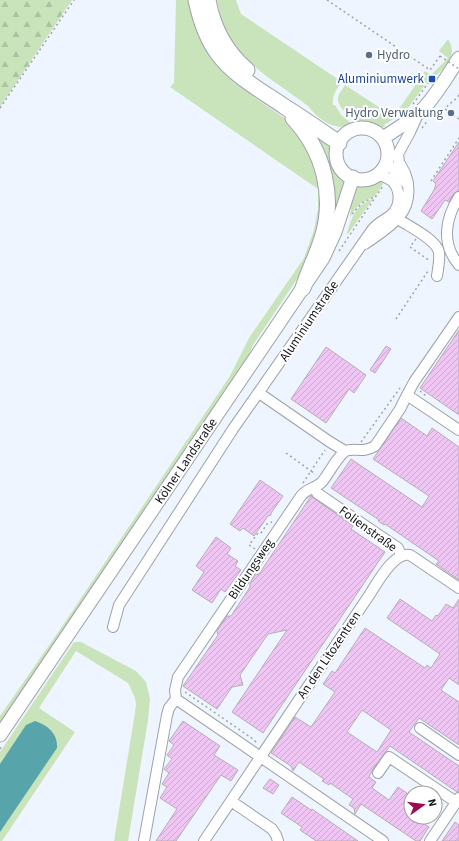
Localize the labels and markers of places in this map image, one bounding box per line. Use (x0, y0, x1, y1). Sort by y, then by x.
place label: Hydro (377, 46, 410, 64)
marker: Hydro (364, 50, 374, 60)
place label: Aluminiumwerk (338, 70, 425, 88)
marker: Aluminiumwerk (427, 74, 437, 84)
place label: Hydro Verwaltung (345, 104, 443, 122)
marker: Hydro Verwaltung (446, 108, 456, 118)

